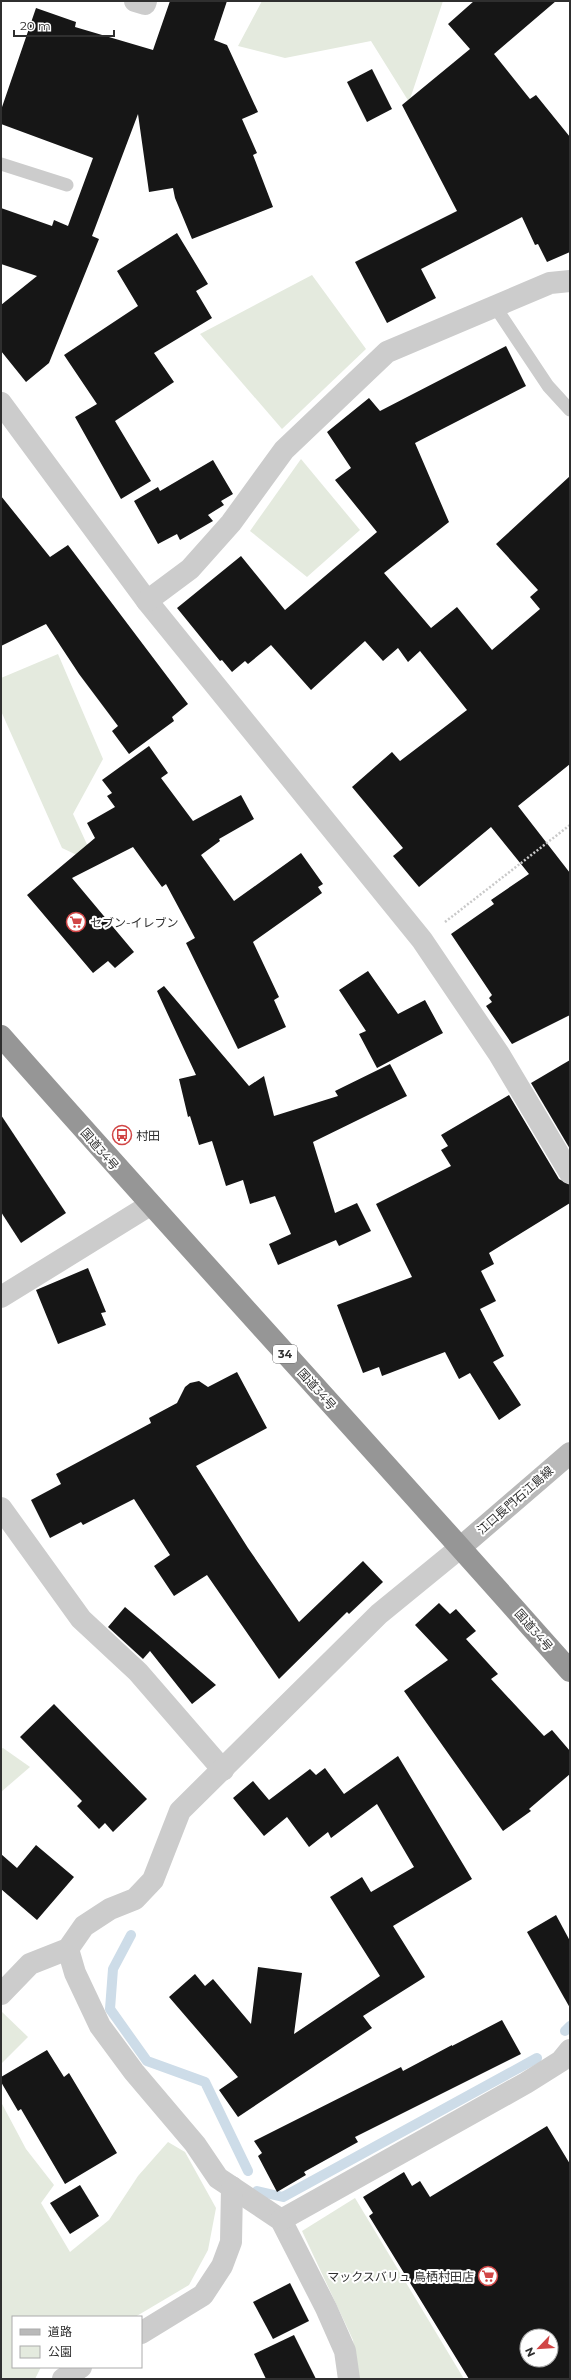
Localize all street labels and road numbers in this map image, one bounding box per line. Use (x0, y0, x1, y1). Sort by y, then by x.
street label: 国道34号 (78, 1125, 122, 1173)
road number: 34 (273, 1345, 297, 1363)
street label: 国道34号 (294, 1365, 340, 1413)
street label: 江口長門石江島線 (474, 1463, 556, 1537)
street label: 国道34号 (512, 1606, 556, 1654)

